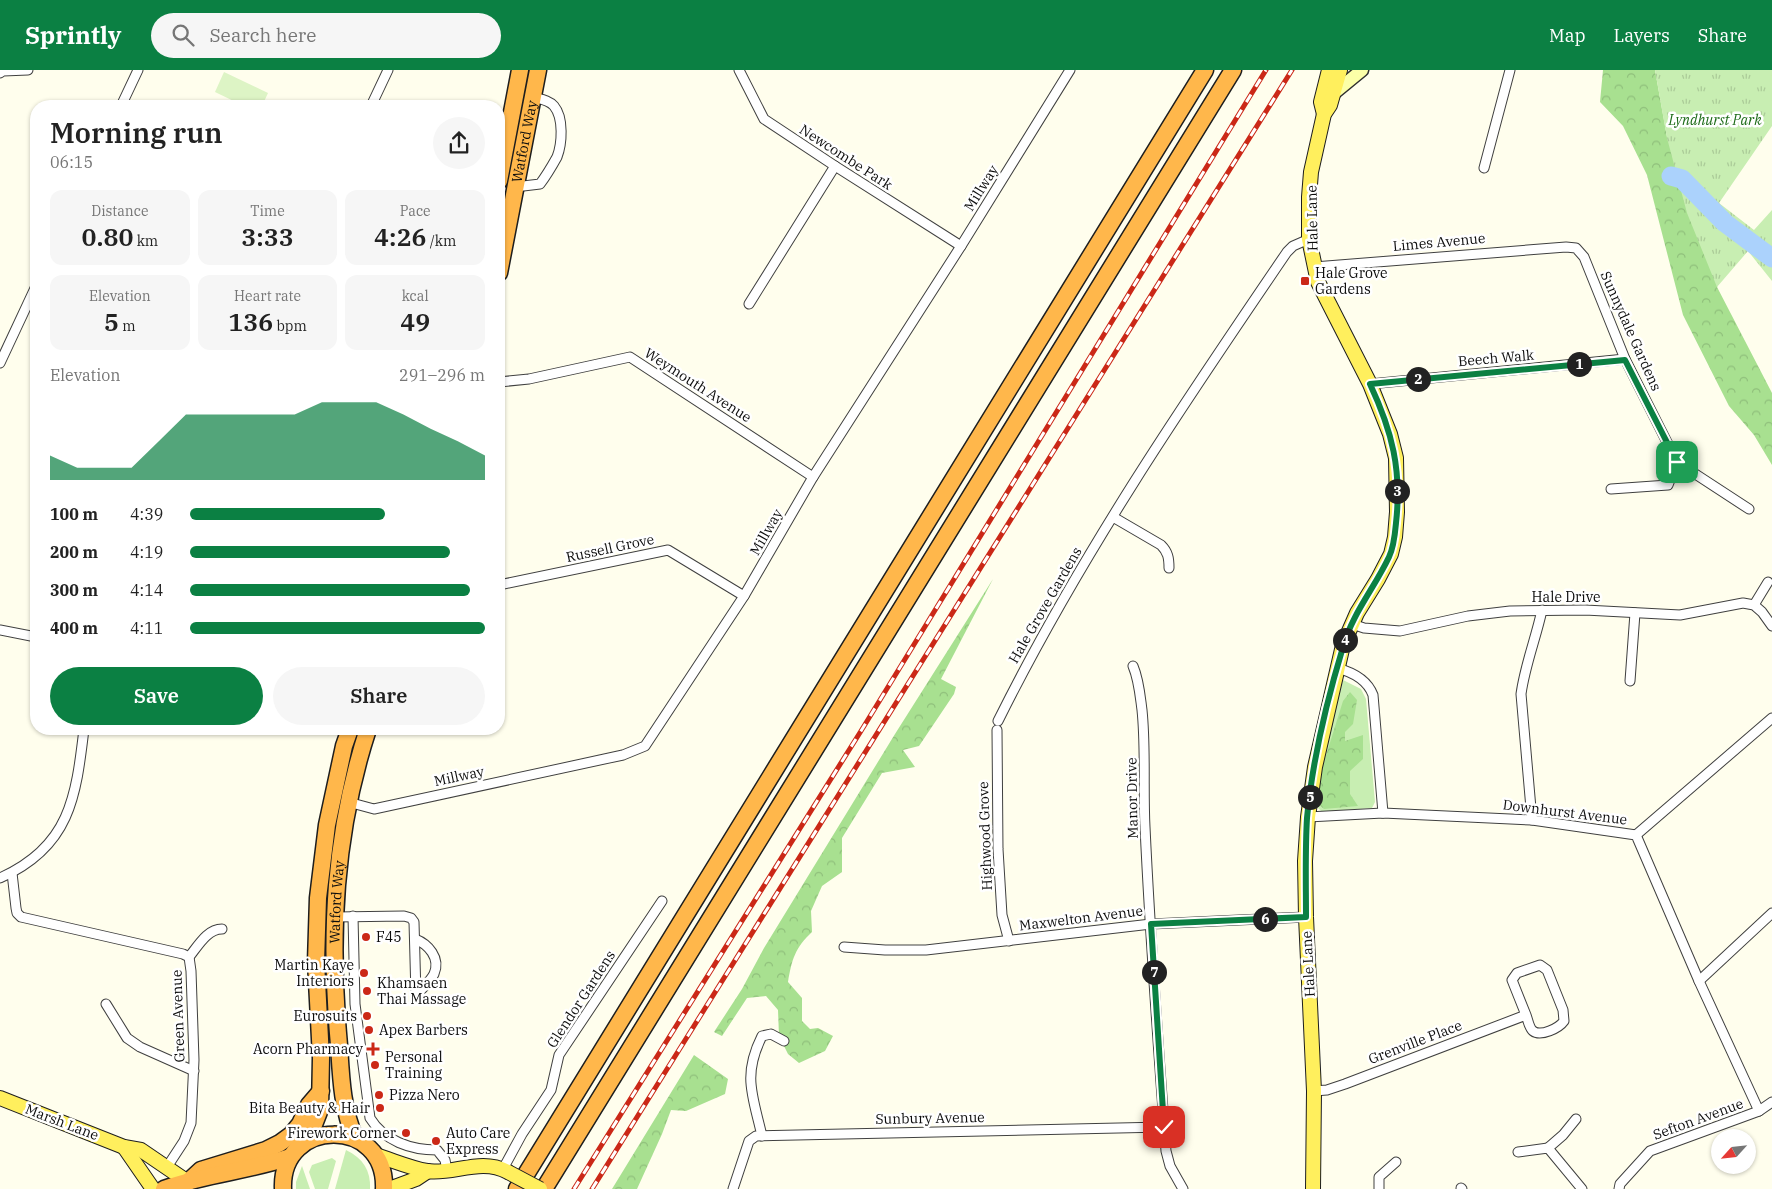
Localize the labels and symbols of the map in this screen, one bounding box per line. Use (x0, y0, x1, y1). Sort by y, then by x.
street label: Watford Way (508, 98, 541, 184)
park label: Lyndhurst Park (1667, 111, 1762, 129)
street label: Newcombe Park (796, 120, 897, 194)
street label: Millway (960, 161, 1002, 214)
street label: Hale Lane (1302, 185, 1322, 251)
street label: Limes Avenue (1392, 229, 1486, 255)
place label: Hale Grove Gardens (1315, 264, 1388, 298)
street label: Sunnydale Gardens (1597, 268, 1666, 394)
marker: Hale Grove Gardens (1299, 275, 1311, 287)
street label: Weymouth Avenue (641, 344, 755, 426)
street label: Beech Walk (1457, 346, 1536, 370)
pin: 1 (1566, 352, 1592, 376)
pin: 2 (1406, 366, 1430, 392)
pin (1656, 441, 1698, 483)
pin: 3 (1384, 478, 1410, 504)
street label: Millway (746, 505, 787, 558)
street label: Russell Grove (564, 530, 656, 566)
street label: Hale Grove Gardens (1004, 543, 1086, 667)
street label: Hale Drive (1532, 588, 1600, 606)
pin: 4 (1332, 628, 1358, 652)
street label: Manor Drive (1122, 757, 1142, 839)
street label: Millway (432, 762, 486, 790)
street label: Highwood Grove (974, 781, 996, 891)
pin: 5 (1298, 784, 1322, 810)
street label: Downhurst Avenue (1502, 795, 1628, 829)
street label: Watford Way (325, 859, 348, 944)
street label: Maxwelton Avenue (1018, 901, 1144, 935)
pin: 6 (1252, 906, 1278, 932)
place label: F45 (376, 928, 402, 946)
marker: F45 (360, 931, 372, 943)
street label: Hale Lane (1297, 931, 1319, 997)
street label: Glendor Gardens (543, 947, 619, 1051)
place label: Martin Kaye Interiors (274, 956, 354, 990)
pin: 7 (1142, 960, 1166, 984)
marker: Martin Kaye Interiors (358, 967, 370, 979)
street label: Green Avenue (167, 969, 189, 1063)
place label: Khamsaen Thai Massage (377, 974, 466, 1008)
marker: Khamsaen Thai Massage (361, 985, 373, 997)
place label: Eurosuits (294, 1007, 357, 1025)
marker: Eurosuits (361, 1010, 373, 1022)
street label: Grenville Place (1366, 1016, 1464, 1068)
place label: Apex Barbers (379, 1021, 468, 1039)
marker: Apex Barbers (363, 1024, 375, 1036)
place label: Acorn Pharmacy (253, 1040, 364, 1058)
marker: Acorn Pharmacy (367, 1043, 379, 1055)
place label: Personal Training (385, 1048, 443, 1082)
marker: Personal Training (369, 1059, 381, 1071)
place label: Pizza Nero (389, 1086, 460, 1104)
marker: Pizza Nero (373, 1089, 385, 1101)
street label: Sefton Avenue (1650, 1094, 1746, 1144)
place label: Bita Beauty & Hair (249, 1099, 371, 1117)
street label: Marsh Lane (23, 1100, 101, 1144)
marker: Bita Beauty & Hair (374, 1102, 386, 1114)
pin (1143, 1106, 1185, 1148)
street label: Sunbury Avenue (875, 1108, 985, 1128)
place label: Firework Corner (287, 1124, 397, 1142)
place label: Auto Care Express (446, 1124, 510, 1158)
marker: Firework Corner (400, 1127, 412, 1139)
north arrow (1711, 1129, 1756, 1174)
marker: Auto Care Express (430, 1135, 442, 1147)

